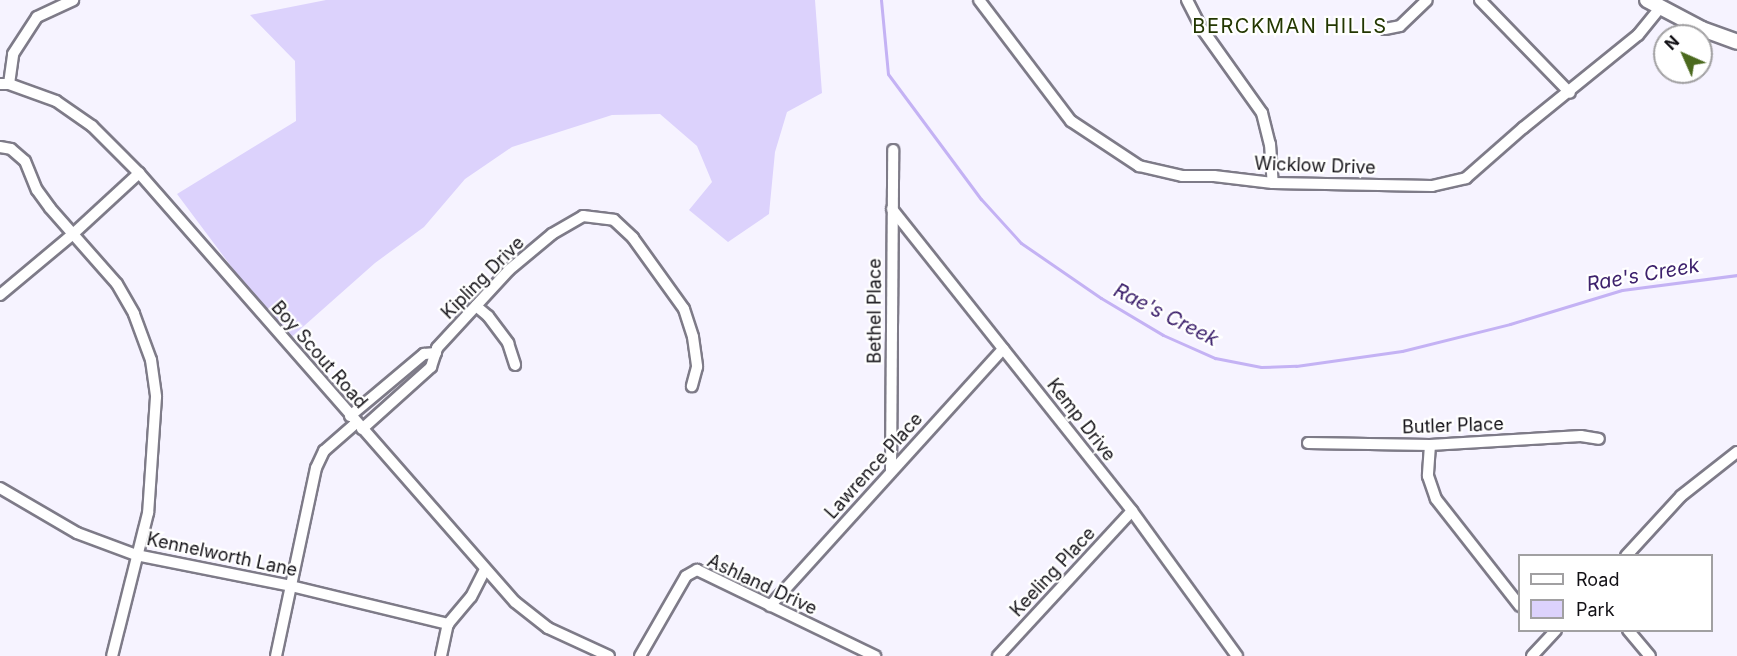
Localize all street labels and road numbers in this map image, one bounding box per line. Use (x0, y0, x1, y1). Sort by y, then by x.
street label: Wicklow Drive (1254, 153, 1376, 179)
street label: Kipling Drive (437, 232, 529, 324)
street label: Bethel Place (864, 258, 886, 364)
street label: Boy Scout Road (267, 297, 371, 413)
street label: Kemp Drive (1042, 375, 1120, 465)
street label: Lawrence Place (821, 409, 927, 523)
street label: Butler Place (1402, 413, 1504, 439)
street label: Keeling Place (1006, 523, 1100, 621)
street label: Kennelworth Lane (145, 529, 299, 581)
street label: Ashland Drive (704, 550, 820, 620)

